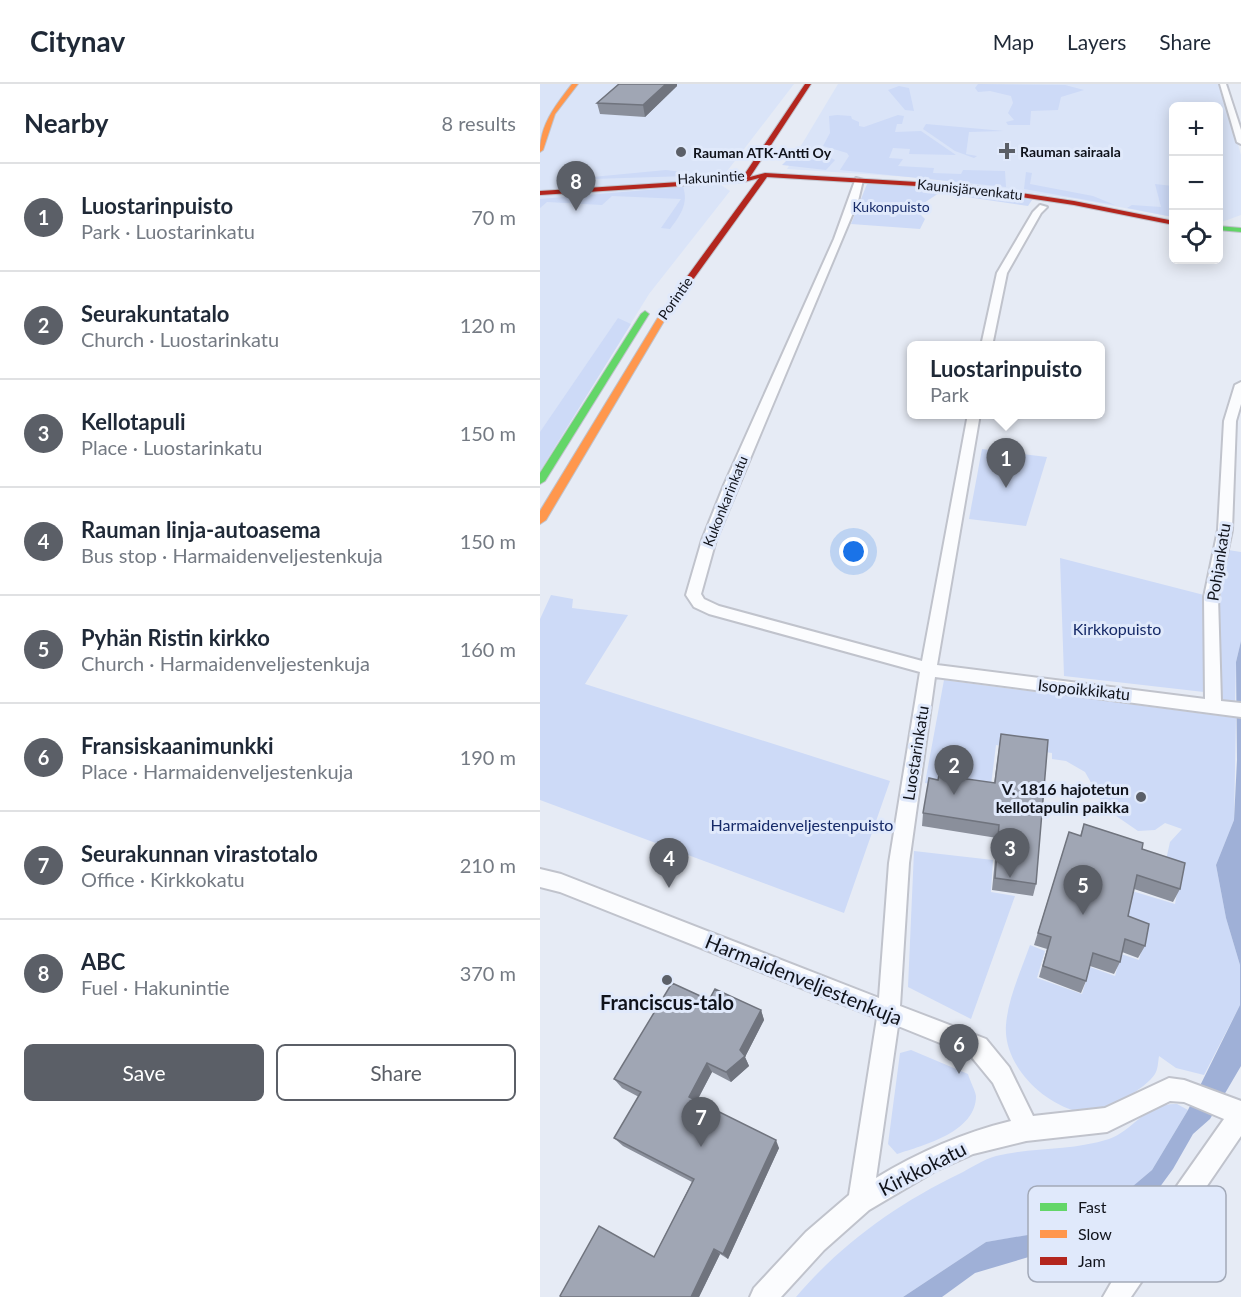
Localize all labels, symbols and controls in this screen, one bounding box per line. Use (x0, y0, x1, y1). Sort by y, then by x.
text: Citynav (30, 24, 125, 58)
text: Map (993, 29, 1034, 54)
text: Layers (1067, 29, 1126, 54)
text: Share (1159, 29, 1211, 54)
map controls (1169, 102, 1223, 264)
button: + (1169, 102, 1223, 156)
text: Nearby (24, 107, 109, 139)
text: 8 results (441, 111, 516, 135)
marker: Rauman sairaala (998, 142, 1016, 160)
place label: Rauman sairaala (1020, 143, 1121, 160)
place label: Rauman ATK-Antti Oy (693, 144, 832, 161)
marker: Rauman ATK-Antti Oy (674, 145, 688, 159)
button: − (1169, 156, 1223, 210)
pin: 8 (556, 162, 596, 211)
street label: Hakunintie (677, 167, 745, 187)
street label: Kaunisjärvenkatu (917, 175, 1023, 203)
text: Luostarinpuisto (81, 192, 233, 219)
park label: Kukonpuisto (852, 198, 930, 215)
text: 1 (38, 205, 49, 229)
text: 70 m (471, 205, 516, 229)
button: locate (1169, 210, 1223, 264)
text: Park · Luostarinkatu (81, 219, 255, 243)
street label: Porintie (654, 273, 696, 323)
text: Seurakuntatalo (81, 300, 230, 327)
text: 2 (38, 313, 49, 337)
text: 120 m (460, 313, 516, 337)
text: Church · Luostarinkatu (81, 327, 279, 351)
popup (907, 341, 1105, 419)
text: Luostarinpuisto (930, 355, 1082, 382)
text: Park (930, 382, 969, 406)
text: Kellotapuli (81, 408, 186, 435)
text: 3 (38, 421, 49, 445)
text: 150 m (460, 421, 516, 445)
text: Place · Luostarinkatu (81, 435, 262, 459)
pin: 1 (986, 438, 1026, 488)
street label: Kukonkarinkatu (699, 453, 751, 549)
text: Rauman linja-autoasema (81, 516, 321, 543)
street label: Pohjankatu (1202, 522, 1234, 602)
text: 4 (38, 529, 49, 553)
text: 150 m (460, 529, 516, 553)
your location (839, 537, 868, 566)
text: Bus stop · Harmaidenveljestenkuja (81, 543, 383, 567)
park label: Kirkkopuisto (1073, 619, 1161, 638)
text: Pyhän Ristin kirkko (81, 624, 270, 651)
text: 5 (38, 637, 49, 661)
text: 160 m (460, 637, 516, 661)
text: Church · Harmaidenveljestenkuja (81, 651, 370, 675)
street label: Isopoikkikatu (1037, 675, 1131, 703)
street label: Luostarinkatu (898, 704, 932, 802)
text: Fransiskaanimunkki (81, 732, 274, 759)
text: 6 (38, 745, 49, 769)
text: 190 m (460, 745, 516, 769)
pin: 2 (934, 746, 974, 795)
text: Place · Harmaidenveljestenkuja (81, 759, 353, 783)
place label: V. 1816 hajotetun kellotapulin paikka (996, 779, 1129, 816)
marker: V. 1816 hajotetun kellotapulin paikka (1134, 790, 1148, 804)
park label: Harmaidenveljestenpuisto (711, 815, 893, 834)
pin: 3 (990, 828, 1030, 878)
pin: 4 (650, 838, 688, 888)
text: Seurakunnan virastotalo (81, 840, 318, 867)
text: 7 (38, 853, 49, 877)
text: 210 m (460, 853, 516, 877)
pin: 5 (1064, 866, 1102, 915)
text: Office · Kirkkokatu (81, 867, 245, 891)
street label: Harmaidenveljestenkuja (702, 928, 906, 1030)
text: ABC (81, 948, 125, 975)
text: 8 (38, 961, 49, 985)
text: 370 m (460, 961, 516, 985)
marker: Franciscus-talo (660, 973, 674, 987)
text: Fuel · Hakunintie (81, 975, 230, 999)
place label: Franciscus-talo (600, 990, 734, 1014)
pin: 6 (940, 1024, 978, 1074)
button: Save (24, 1044, 264, 1101)
button: Share (276, 1044, 516, 1101)
pin: 7 (682, 1098, 720, 1147)
street label: Kirkkokatu (874, 1136, 970, 1200)
legend (1028, 1186, 1226, 1282)
text: Fast (1078, 1197, 1107, 1216)
text: Slow (1078, 1224, 1112, 1243)
text: Jam (1078, 1251, 1106, 1270)

